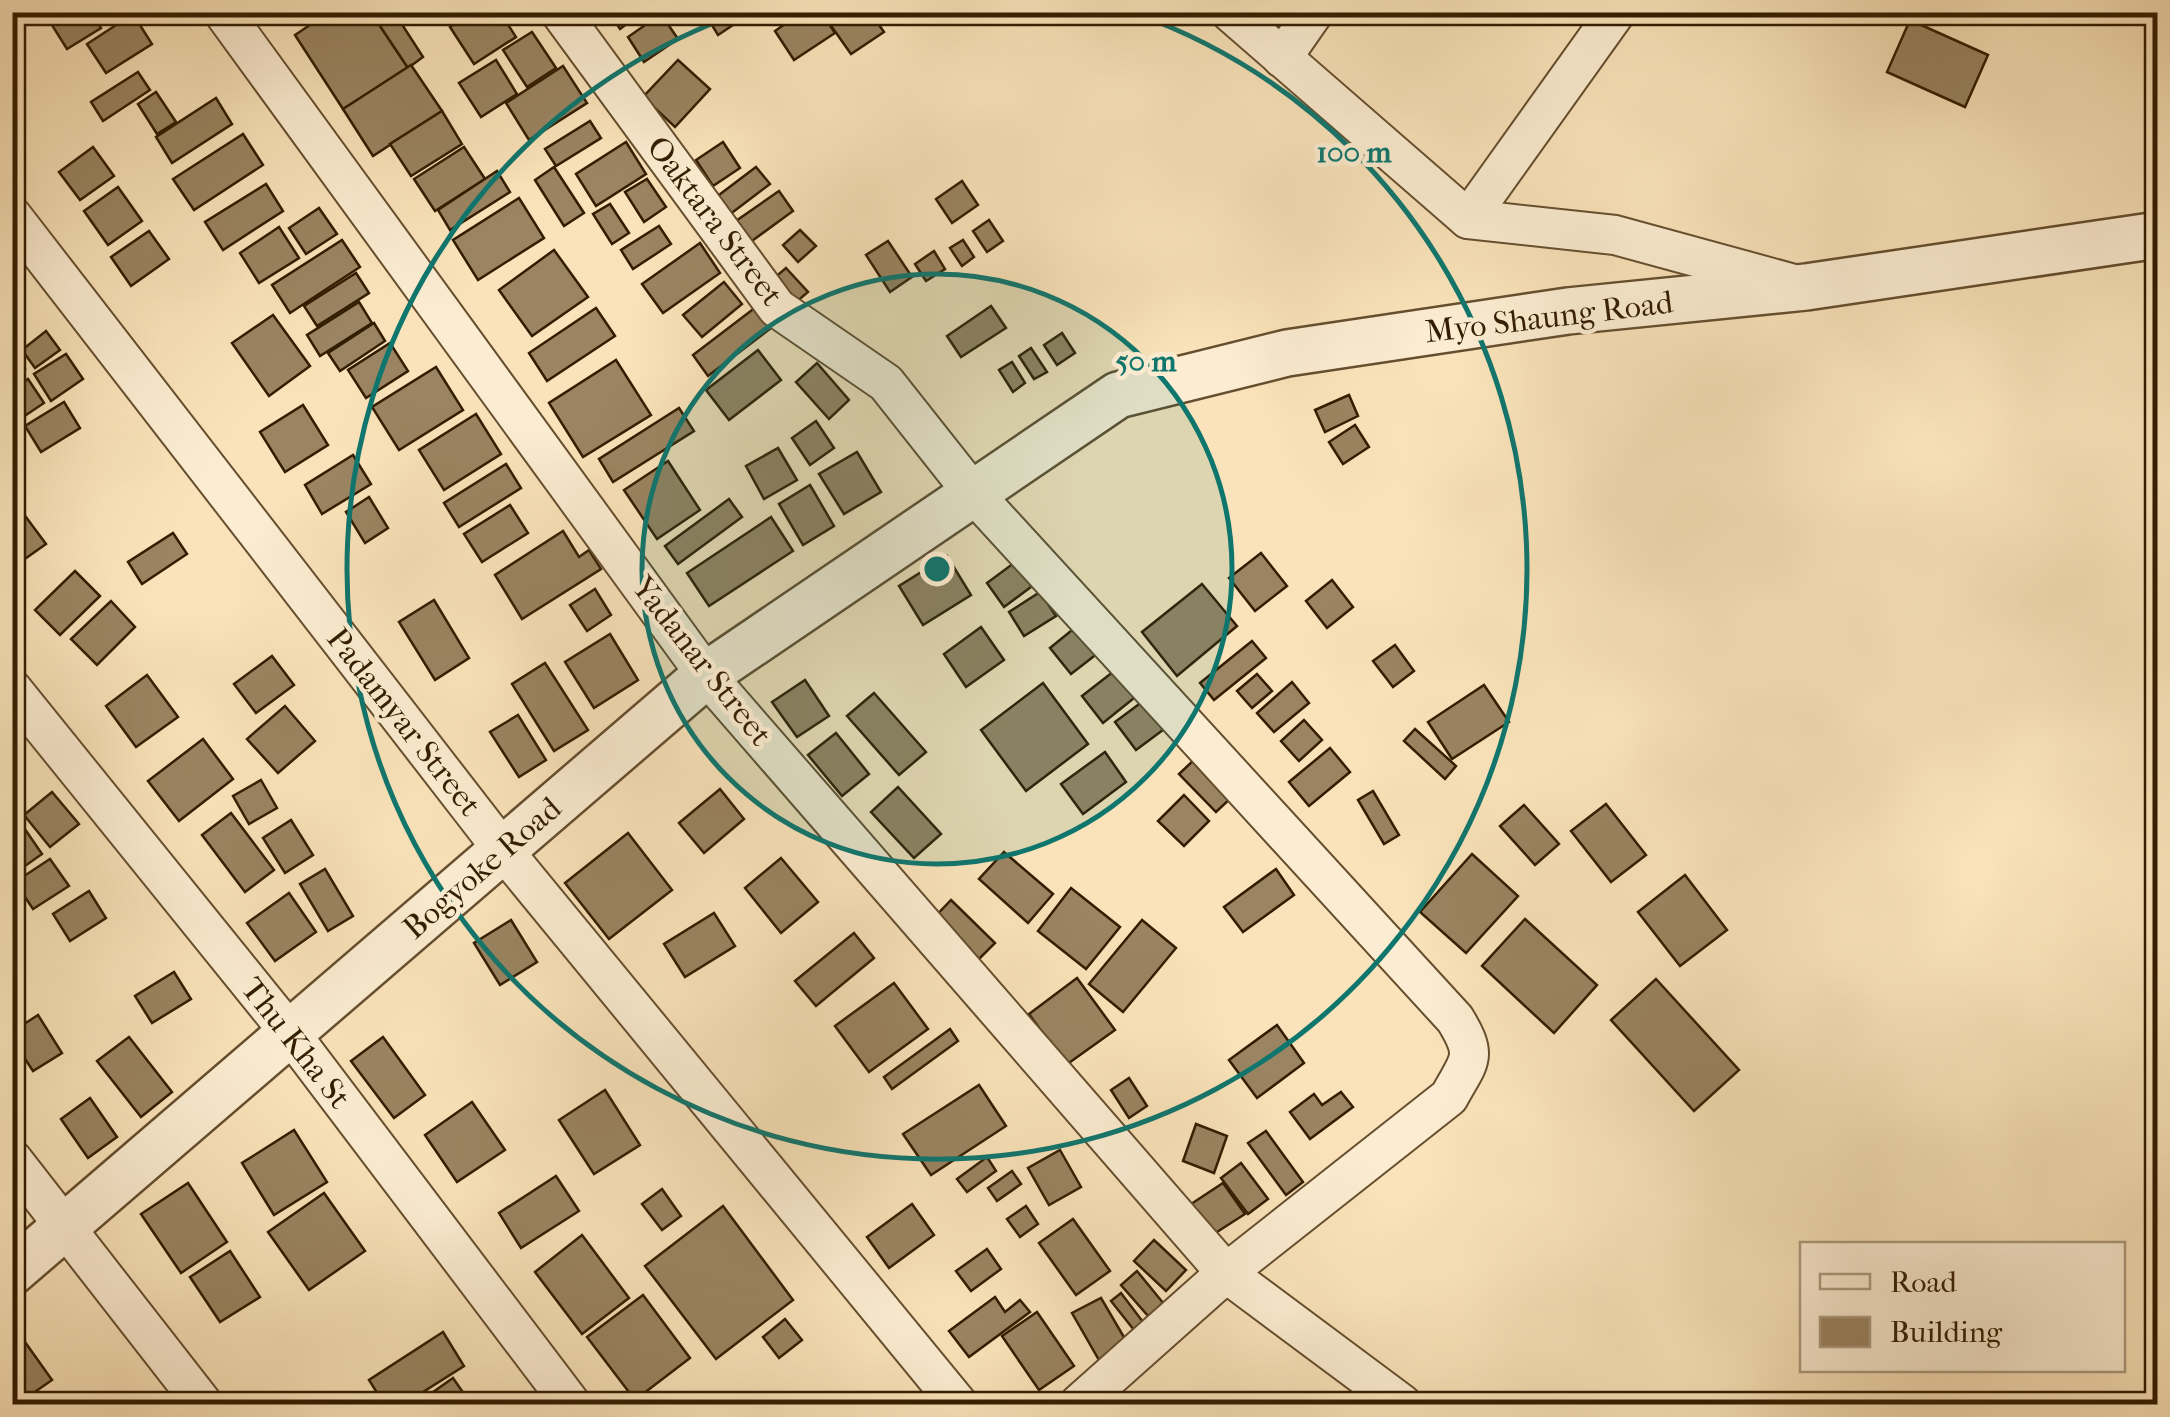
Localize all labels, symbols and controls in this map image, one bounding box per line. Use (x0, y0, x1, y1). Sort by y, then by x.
street label: Oaktara Street (639, 129, 791, 313)
text: 100 m (1316, 135, 1393, 170)
street label: Myo Shaung Road (1423, 283, 1676, 351)
text: 50 m (1116, 344, 1177, 379)
centre of rings (919, 551, 955, 587)
street label: Yadanar Street (624, 568, 780, 753)
street label: Padamyar Street (319, 621, 489, 824)
street label: Bogyoke Road (396, 789, 569, 946)
street label: Thu Kha St (234, 970, 359, 1116)
legend (1800, 1242, 2125, 1372)
text: Road (1890, 1265, 1957, 1300)
text: Building (1890, 1315, 2003, 1350)

